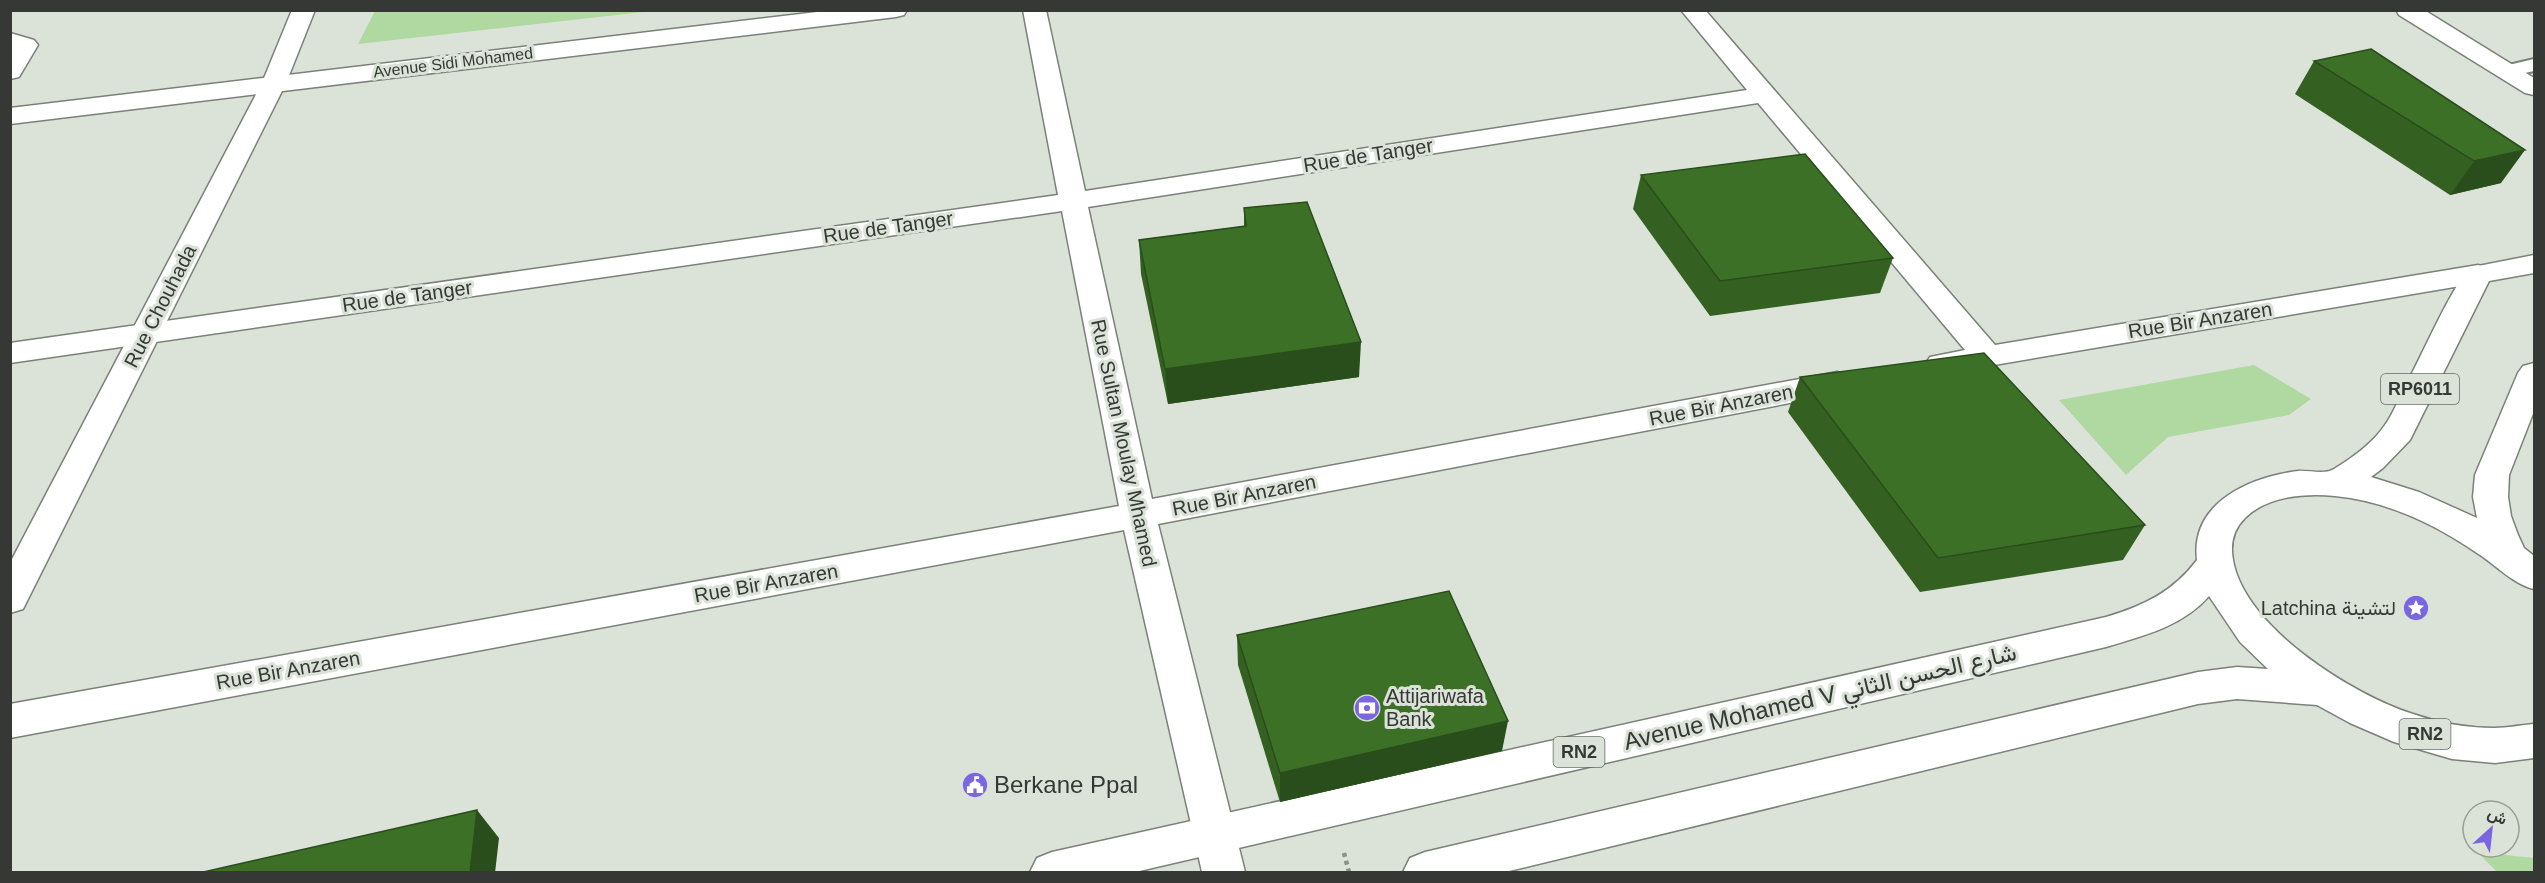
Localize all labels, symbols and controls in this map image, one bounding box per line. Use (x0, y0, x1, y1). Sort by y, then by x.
street label: Avenue Sidi Mohamed (372, 44, 534, 81)
street label: Rue de Tanger (1302, 134, 1435, 176)
street label: Rue de Tanger (822, 207, 955, 247)
street label: Rue Chouhada (120, 240, 201, 371)
street label: Rue de Tanger (341, 276, 474, 316)
street label: Rue Bir Anzaren (2126, 298, 2274, 342)
street label: Rue Sultan Moulay Mhamed (1087, 317, 1161, 569)
road number: RP6011 (2381, 374, 2459, 404)
street label: Rue Bir Anzaren (1647, 380, 1795, 430)
street label: Rue Bir Anzaren (1170, 470, 1318, 520)
street label: Rue Bir Anzaren (692, 560, 840, 606)
place icon: Latchina لتشينة (2401, 593, 2431, 623)
place label: Latchina لتشينة (2261, 597, 2396, 620)
street label: Avenue Mohamed V شارع الحسن الثاني (1621, 638, 2020, 761)
street label: Rue Bir Anzaren (214, 647, 362, 693)
place label: Attijariwafa Bank (1386, 685, 1485, 730)
bank icon: Attijariwafa Bank (1352, 693, 1382, 723)
road number: RN2 (2400, 719, 2450, 749)
road number: RN2 (1554, 737, 1604, 767)
public building icon: Berkane Ppal (960, 770, 990, 800)
place label: Berkane Ppal (994, 771, 1138, 798)
north arrow (2461, 799, 2521, 859)
text: ش (2485, 804, 2510, 829)

